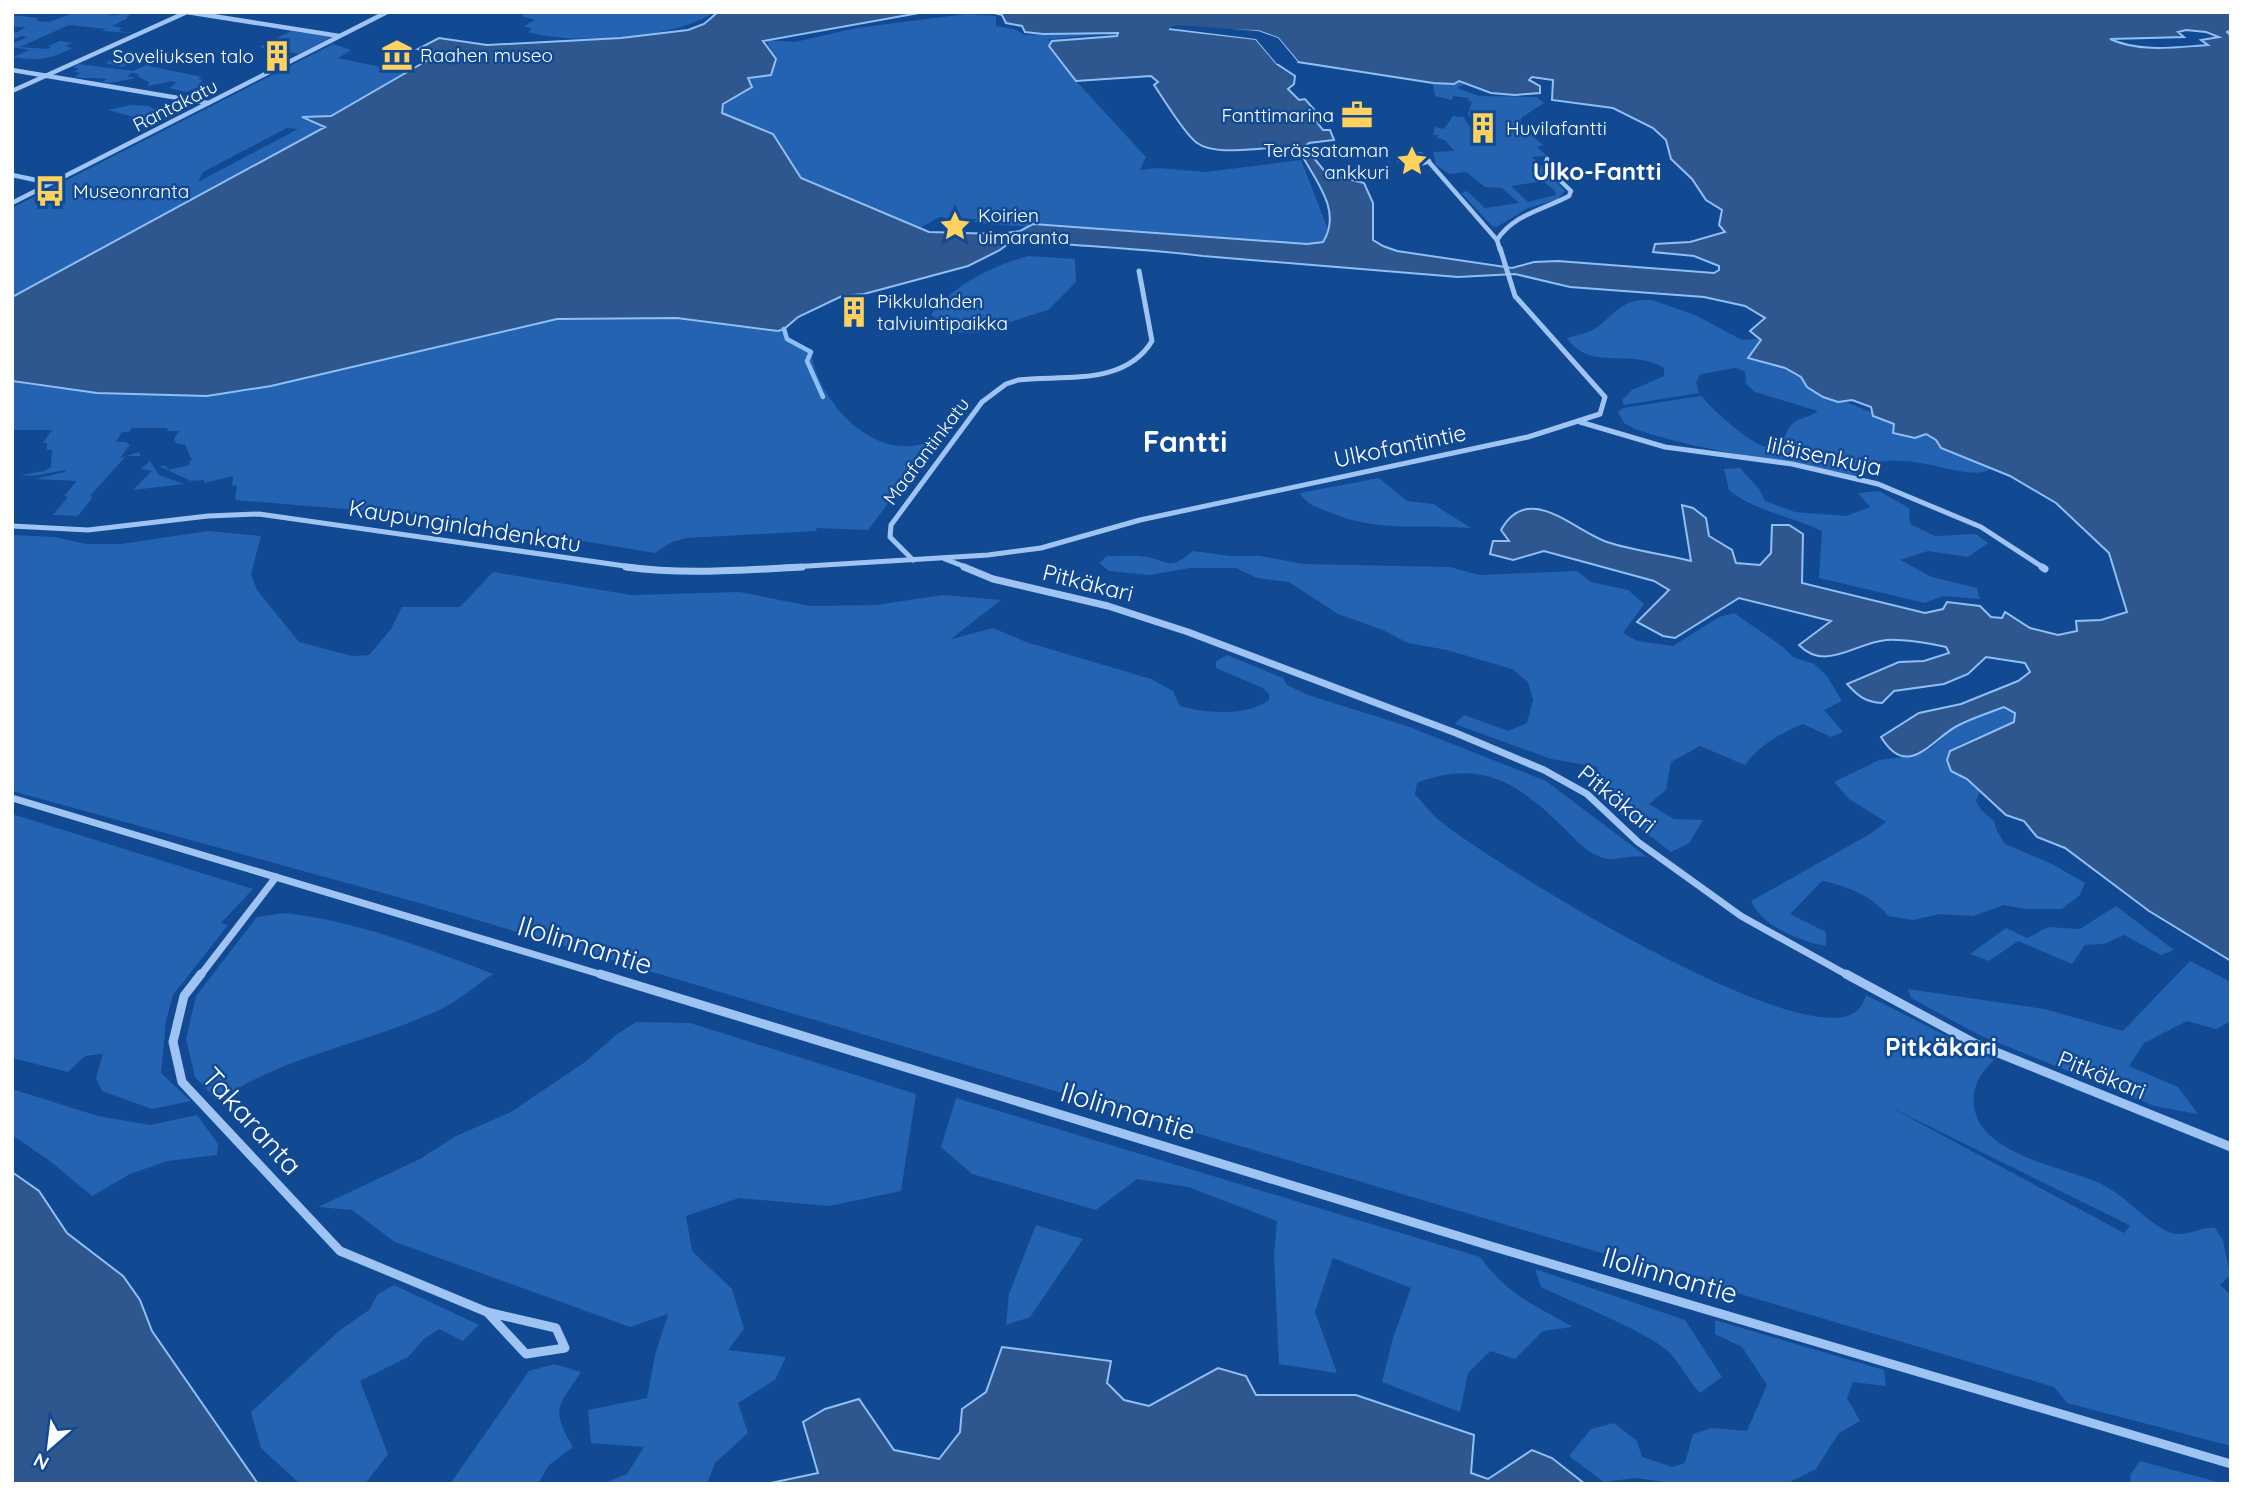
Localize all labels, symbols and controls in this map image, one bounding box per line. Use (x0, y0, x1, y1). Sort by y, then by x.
museum icon: Raahen museo (380, 38, 414, 72)
building icon: Soveliuksen talo (260, 39, 294, 73)
place label: Raahen museo (420, 43, 553, 67)
place label: Soveliuksen talo (113, 44, 254, 68)
street label: Rantakatu (129, 73, 221, 137)
office icon: Fanttimarina (1340, 98, 1374, 132)
place label: Fanttimarina (1221, 103, 1334, 127)
building icon: Huvilafantti (1466, 111, 1500, 145)
place label: Huvilafantti (1506, 116, 1607, 140)
place label: Terässataman ankkuri (1263, 138, 1389, 184)
place icon: Terässataman ankkuri (1395, 144, 1429, 178)
district label: Ulko-Fantti (1533, 156, 1661, 186)
bus stop icon: Museonranta (33, 174, 67, 208)
place label: Museonranta (73, 179, 189, 203)
place label: Koirien uimaranta (978, 203, 1069, 249)
place icon: Koirien uimaranta (938, 209, 972, 243)
place label: Pikkulahden talviuintipaikka (877, 289, 1008, 335)
building icon: Pikkulahden talviuintipaikka (837, 295, 871, 329)
street label: Maafantinkatu (878, 392, 974, 510)
street label: Ulkofantintie (1331, 417, 1469, 474)
district label: Fantti (1143, 422, 1227, 460)
street label: Iiläisenkuja (1764, 429, 1885, 482)
street label: Kaupunginlahdenkatu (347, 493, 583, 558)
street label: Pitkäkari (1040, 557, 1137, 608)
street label: Pitkäkari (1572, 758, 1662, 839)
street label: Ilolinnantie (513, 907, 657, 982)
district label: Pitkäkari (1885, 1030, 1997, 1063)
street label: Pitkäkari (2054, 1044, 2151, 1105)
street label: Takaranta (195, 1060, 310, 1182)
street label: Ilolinnantie (1056, 1073, 1200, 1148)
street label: Ilolinnantie (1598, 1238, 1742, 1311)
north arrow (14, 1412, 84, 1482)
text: N (29, 1448, 53, 1476)

